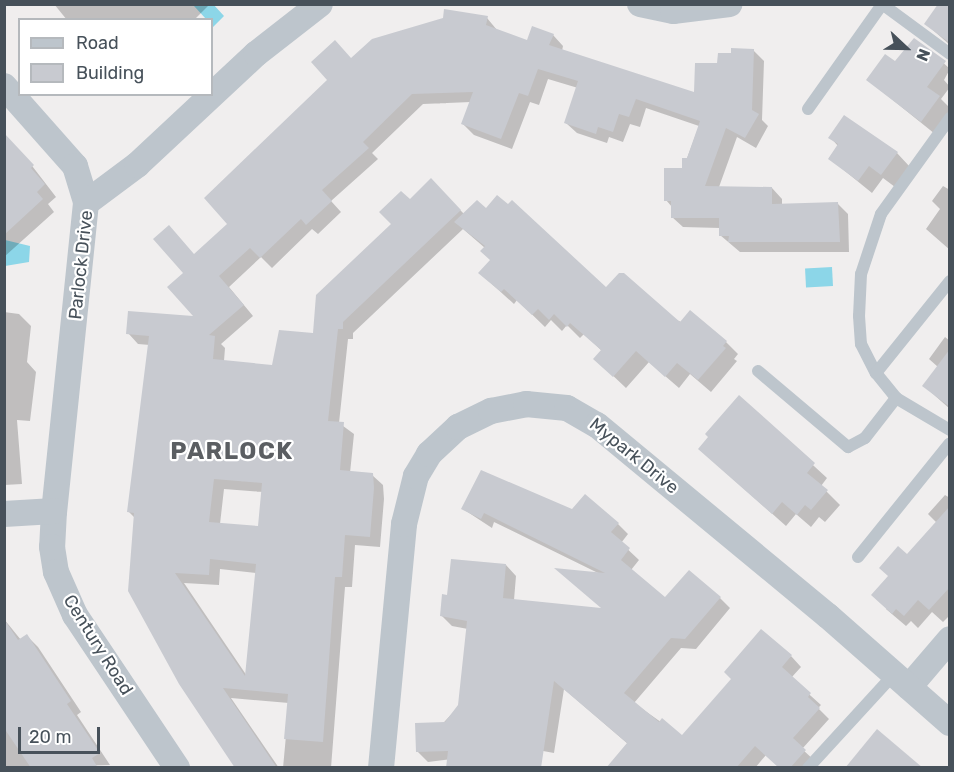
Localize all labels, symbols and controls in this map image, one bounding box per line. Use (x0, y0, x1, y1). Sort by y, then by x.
legend (18, 18, 213, 96)
north arrow (876, 18, 936, 78)
text: Road (76, 32, 119, 54)
text: N (912, 46, 934, 64)
text: Building (76, 62, 144, 84)
street label: Parlock Drive (65, 209, 97, 321)
street label: Mypark Drive (585, 413, 683, 499)
district label: PARLOCK (170, 438, 294, 466)
street label: Century Road (58, 591, 138, 699)
scale bar (21, 715, 104, 753)
text: 20 m (29, 726, 71, 748)

